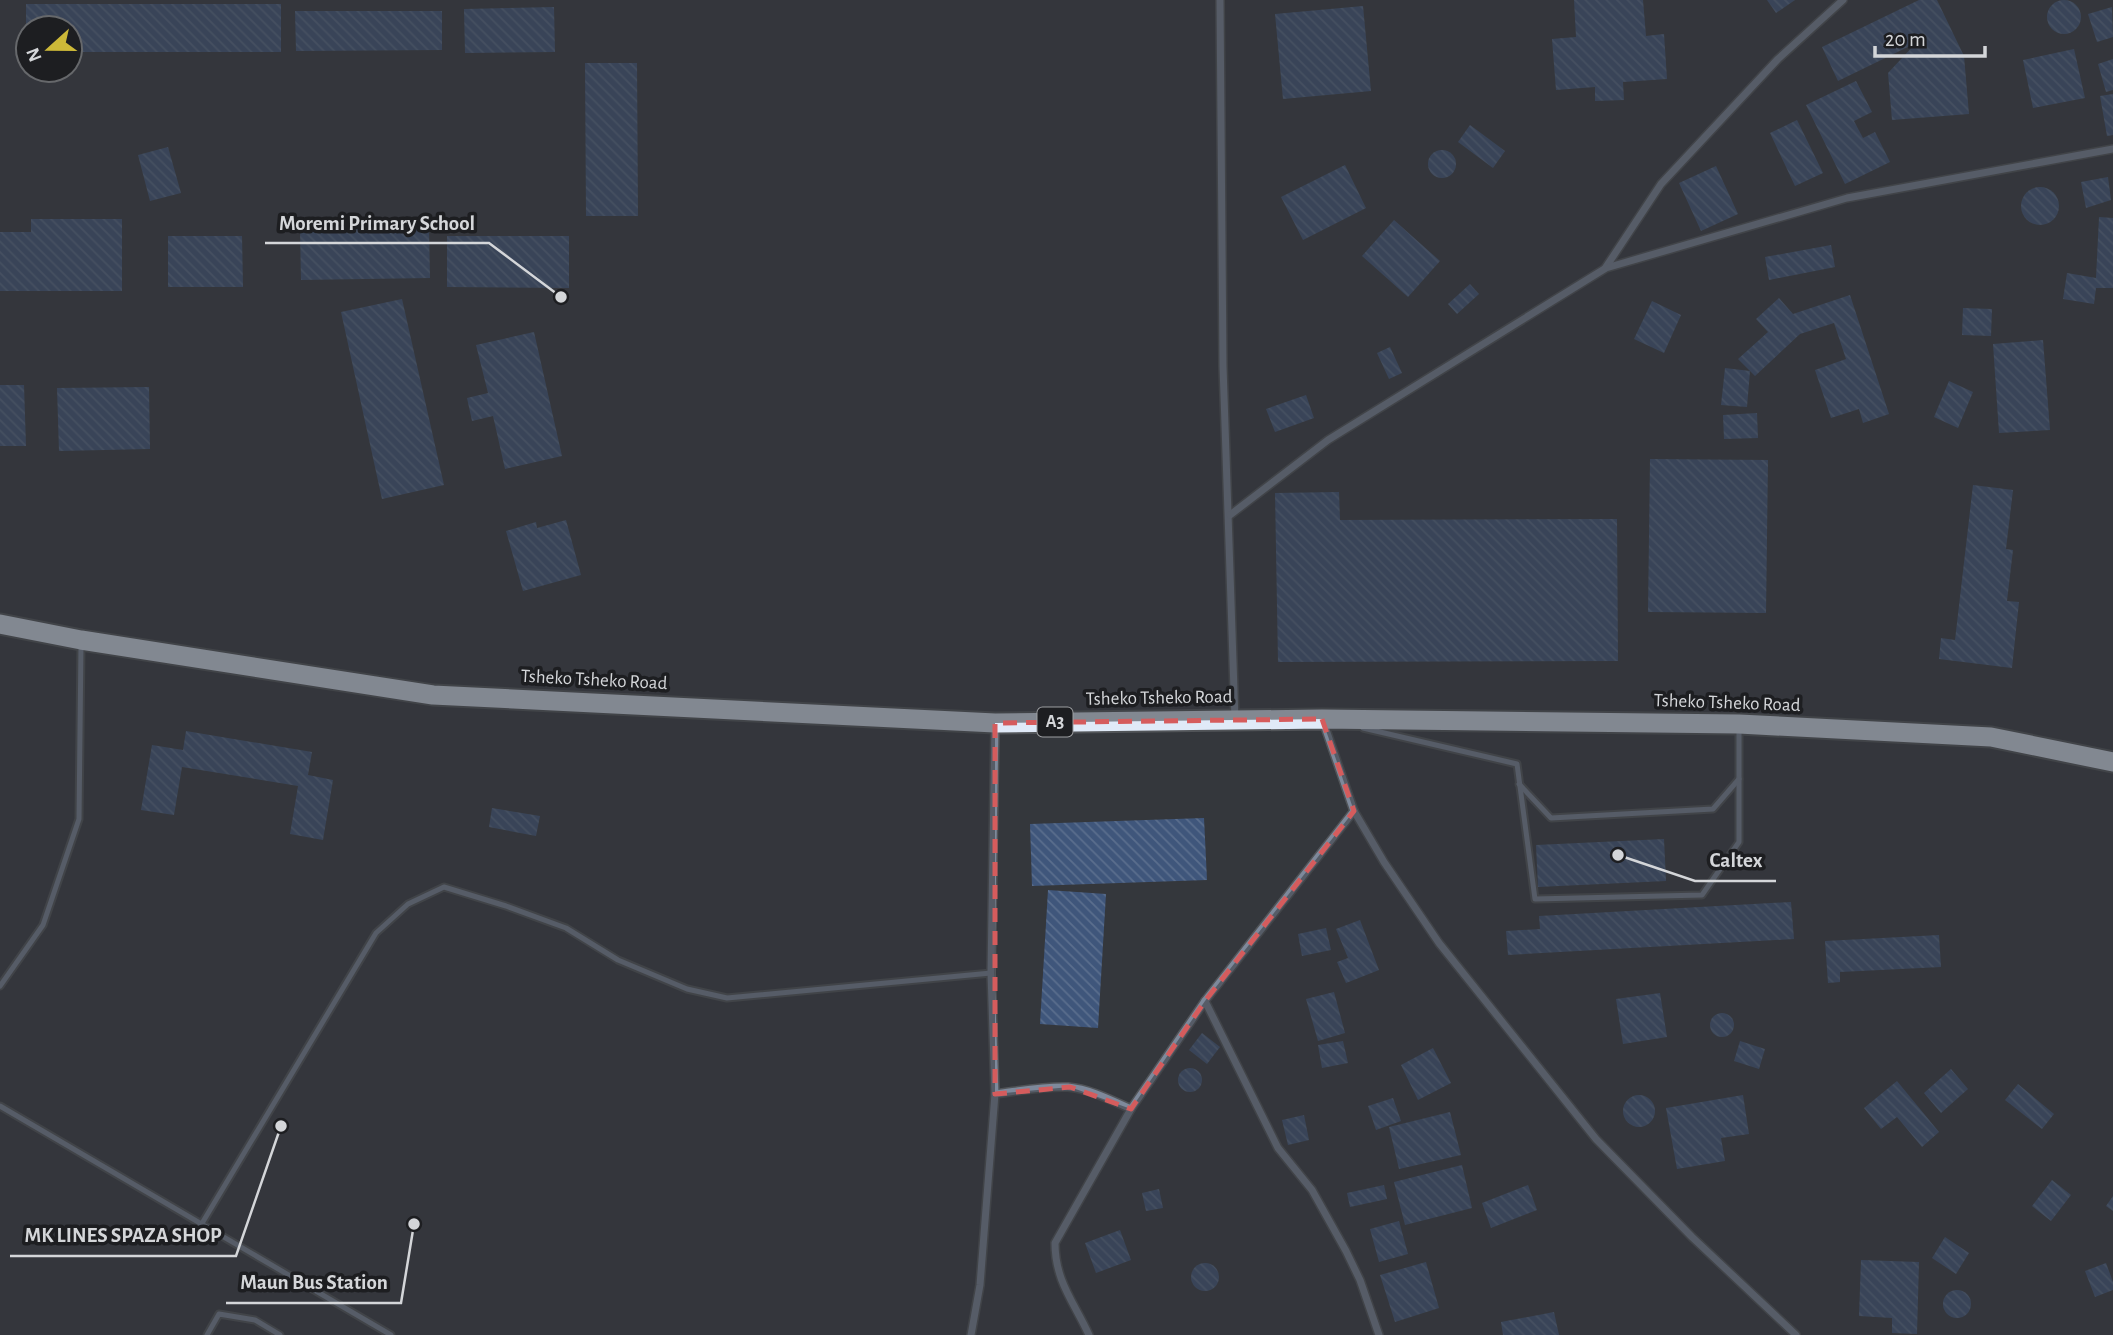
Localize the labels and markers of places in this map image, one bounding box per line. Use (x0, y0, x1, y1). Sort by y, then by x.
callout: Moremi Primary School (265, 201, 489, 243)
callout: Caltex (1695, 839, 1776, 881)
callout: MK LINES SPAZA SHOP (10, 1214, 236, 1256)
callout: Maun Bus Station (226, 1261, 401, 1303)

